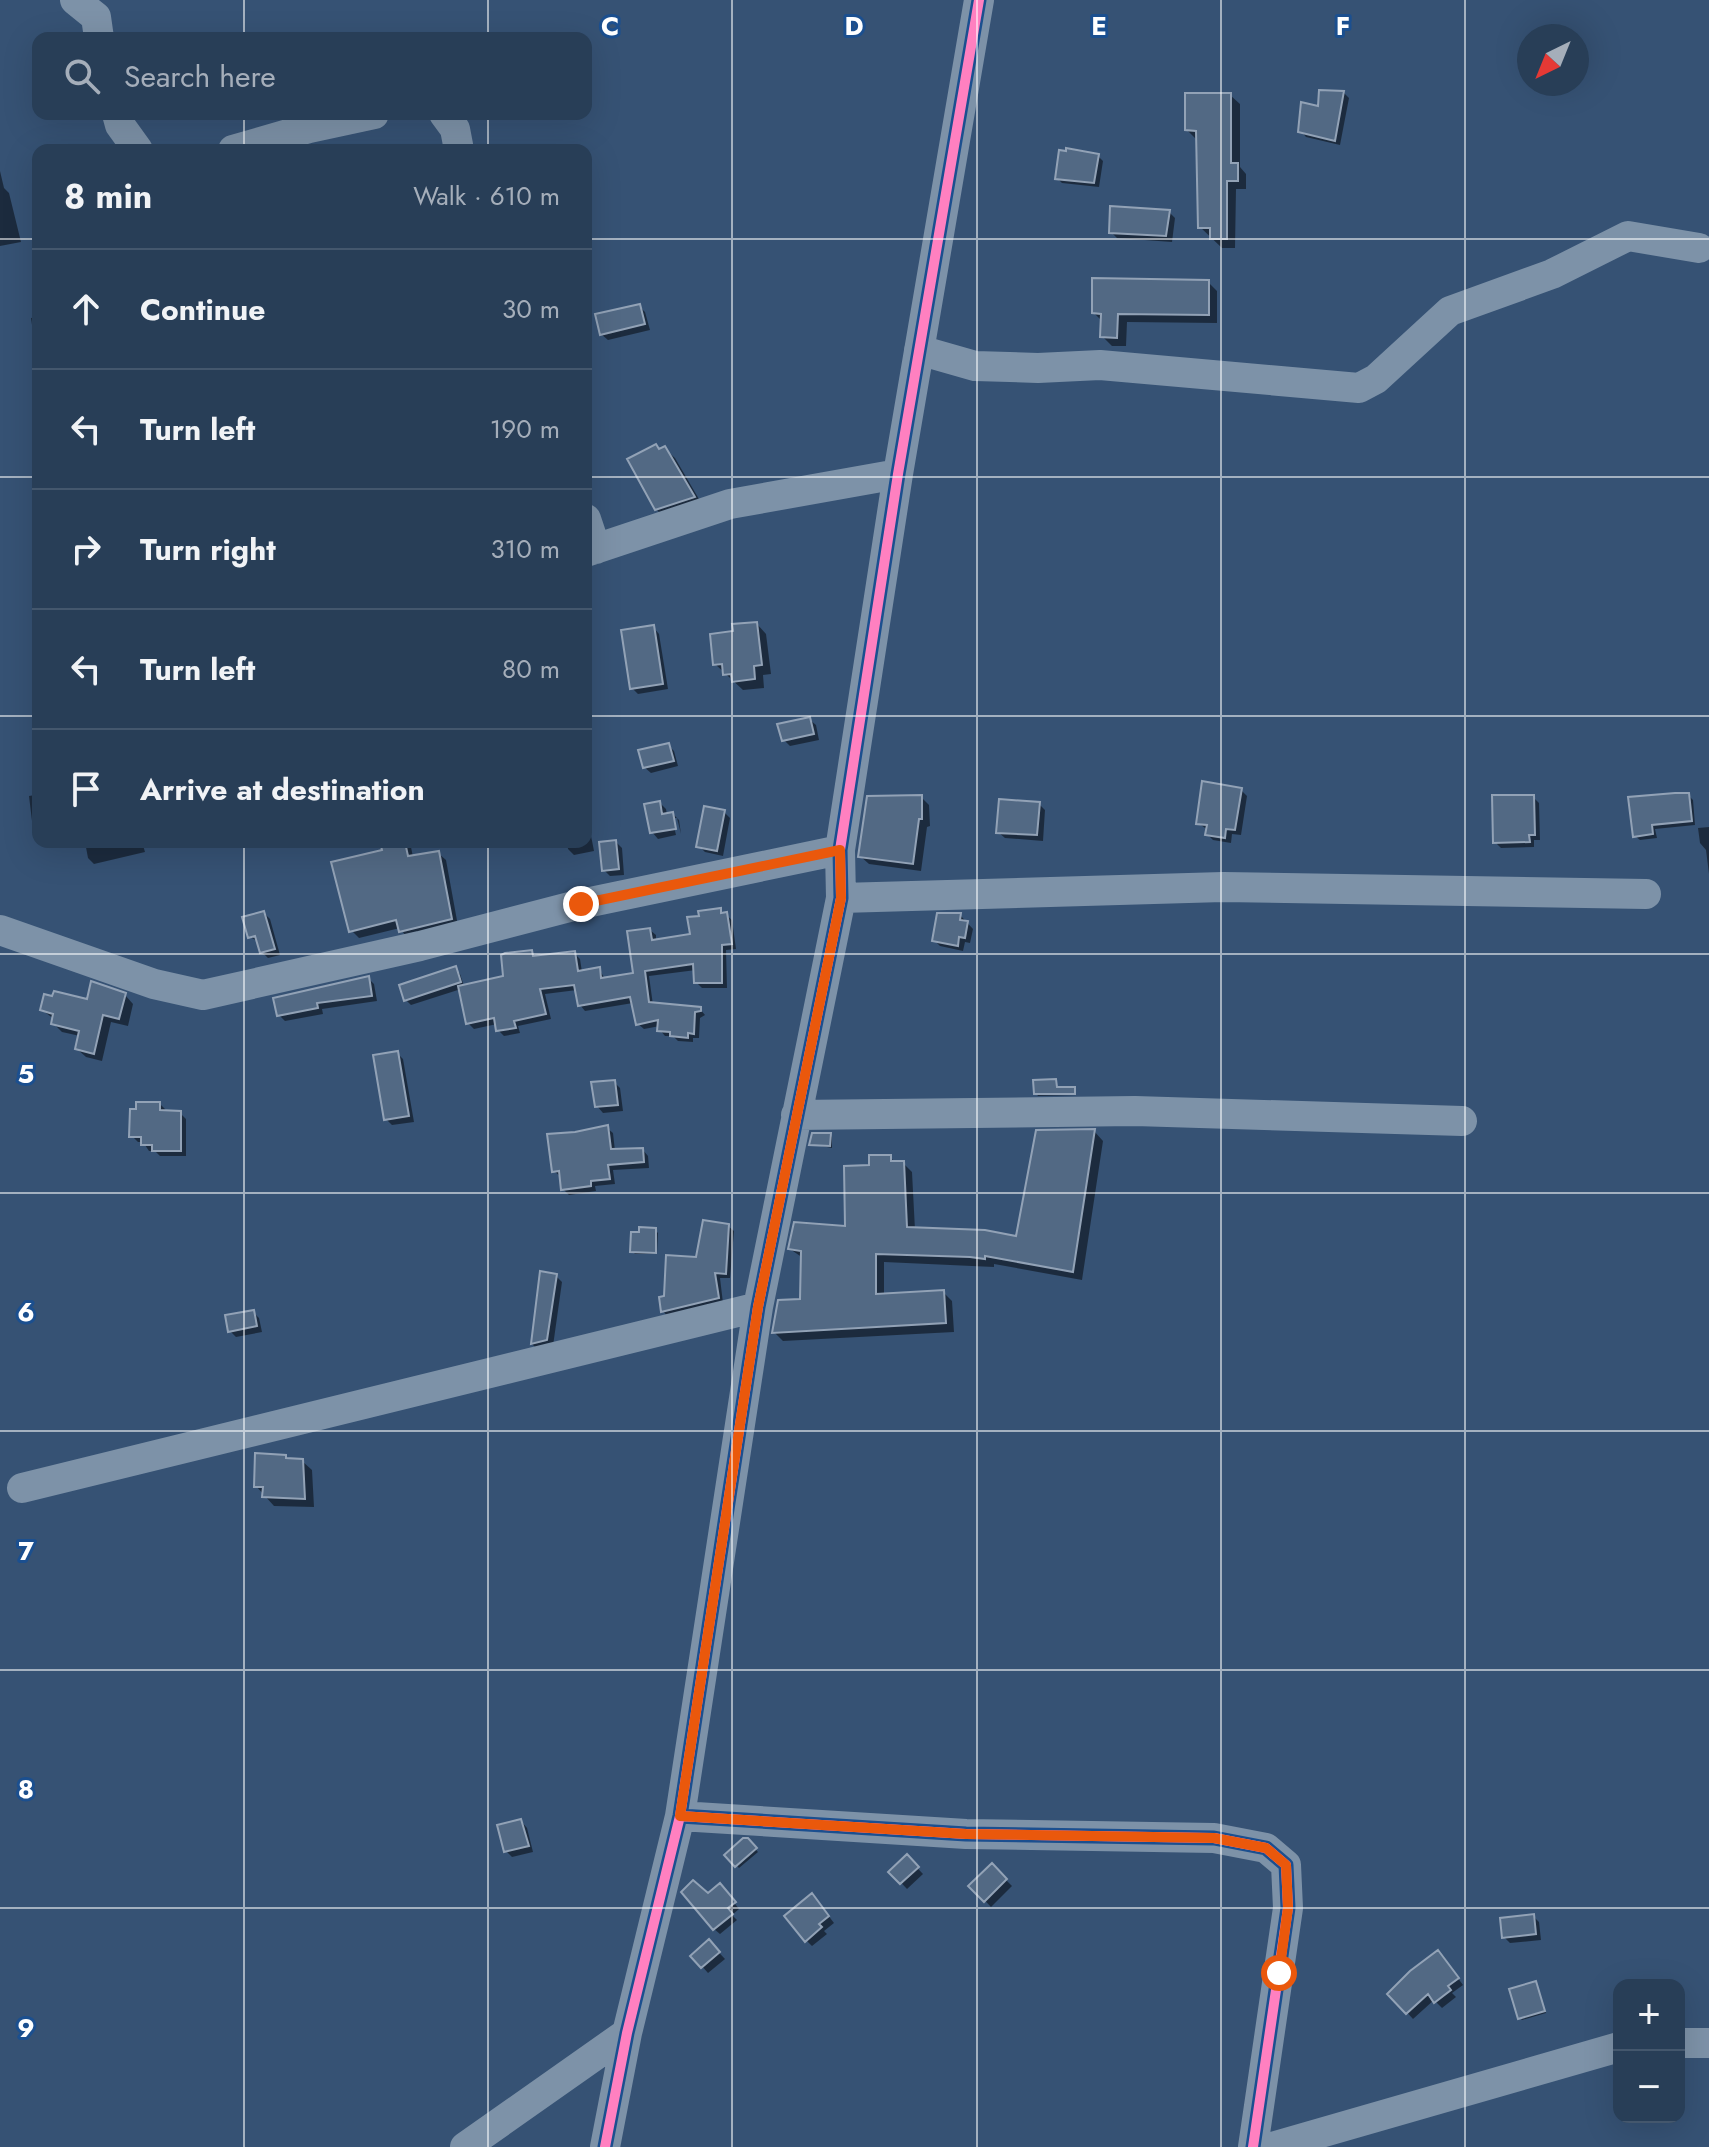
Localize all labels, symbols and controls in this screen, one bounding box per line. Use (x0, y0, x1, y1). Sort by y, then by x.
text: C (601, 7, 619, 45)
text: D (844, 7, 864, 45)
text: E (1091, 7, 1107, 45)
text: F (1336, 7, 1350, 45)
north arrow (1517, 24, 1589, 96)
search box (32, 32, 592, 120)
icon: search (60, 54, 104, 98)
text: Search here (124, 55, 276, 98)
text: 8 min (64, 172, 152, 221)
text: Walk · 610 m (413, 177, 560, 215)
icon: ahead (64, 287, 108, 331)
text: Continue (140, 288, 266, 331)
text: 30 m (502, 290, 560, 328)
icon: left (64, 407, 108, 451)
text: Turn left (140, 408, 255, 451)
text: 190 m (490, 410, 560, 448)
icon: right (64, 527, 108, 571)
text: Turn right (140, 528, 276, 571)
text: 310 m (490, 530, 560, 568)
icon: left (64, 647, 108, 691)
text: Turn left (140, 648, 255, 691)
text: 80 m (502, 650, 560, 688)
icon: arrive (64, 767, 108, 811)
text: Arrive at destination (140, 768, 425, 811)
route end (563, 886, 599, 922)
text: 5 (18, 1055, 34, 1093)
text: 6 (17, 1293, 35, 1331)
text: 7 (18, 1532, 34, 1570)
text: 8 (18, 1770, 34, 1808)
route start (1261, 1955, 1297, 1991)
map controls (1613, 1979, 1685, 2123)
button: + (1613, 1979, 1685, 2051)
text: 9 (17, 2009, 35, 2047)
button: − (1613, 2051, 1685, 2123)

